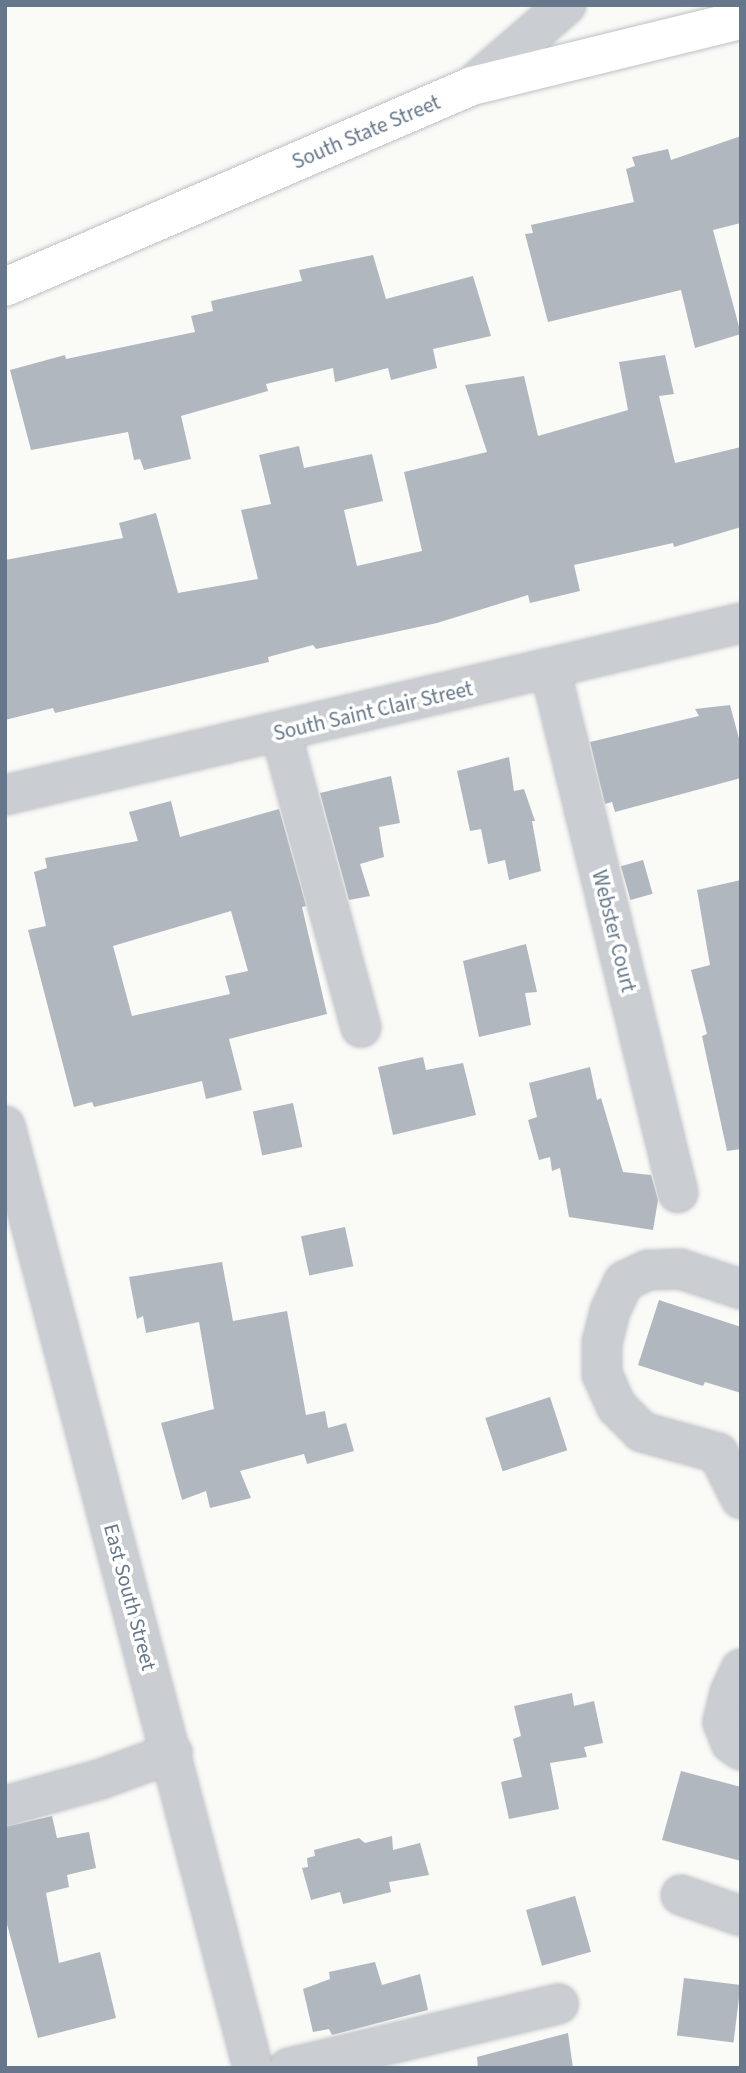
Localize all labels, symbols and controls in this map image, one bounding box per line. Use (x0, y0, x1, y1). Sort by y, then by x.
street label: South State Street (288, 89, 444, 175)
street label: South Saint Clair Street (271, 676, 475, 746)
street label: Webster Court (587, 867, 641, 995)
street label: East South Street (98, 1521, 162, 1673)

